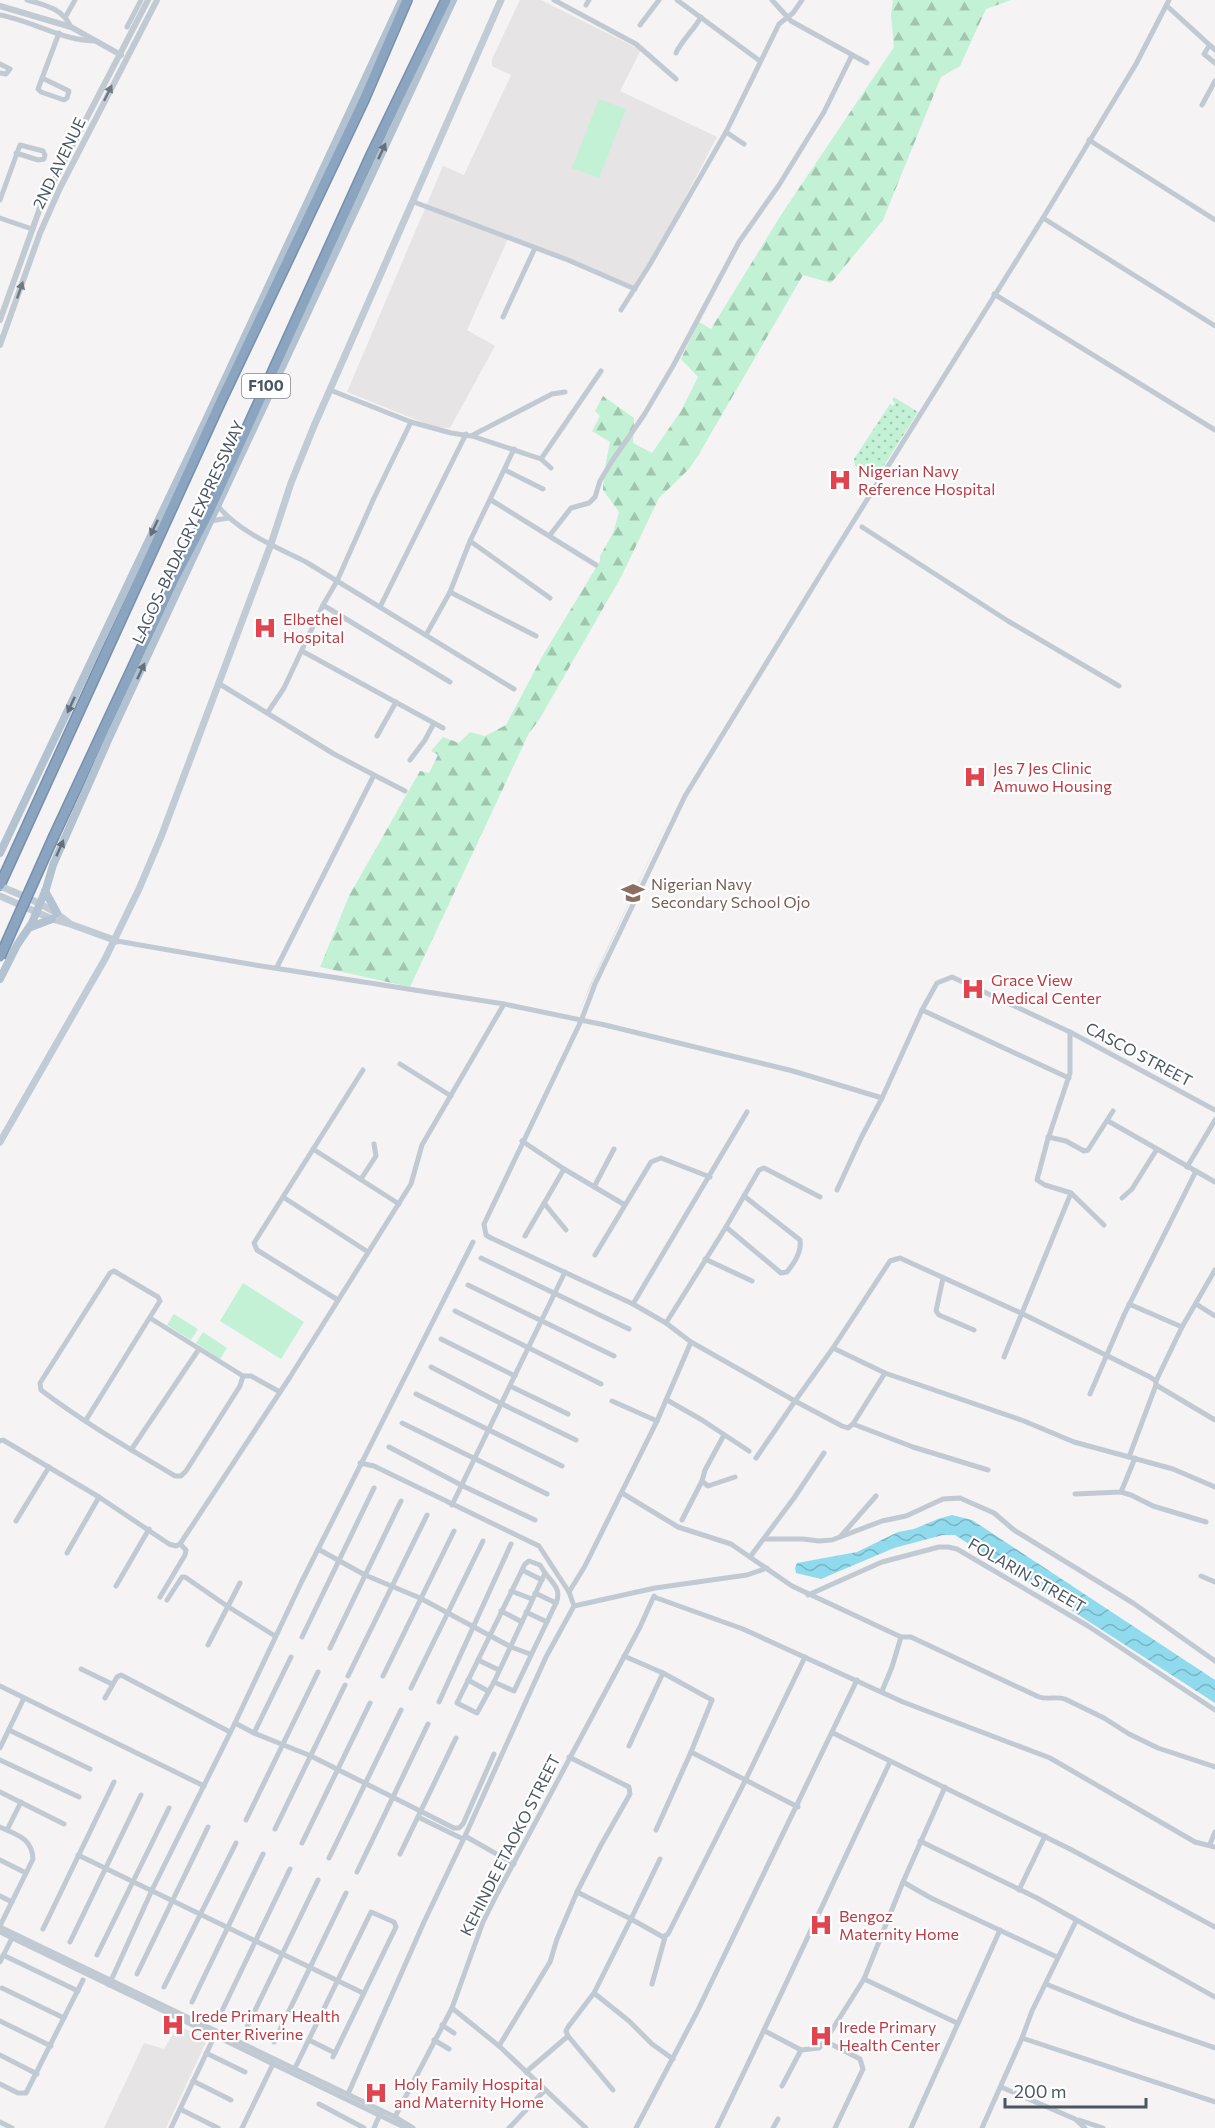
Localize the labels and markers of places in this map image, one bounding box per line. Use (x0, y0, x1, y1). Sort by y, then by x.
place label: Nigerian Navy Reference Hospital (858, 461, 995, 498)
hospital icon: Nigerian Navy Reference Hospital (827, 467, 853, 493)
place label: Elbethel Hospital (283, 609, 344, 646)
hospital icon: Elbethel Hospital (252, 615, 278, 641)
place label: Jes 7 Jes Clinic Amuwo Housing (993, 758, 1112, 795)
hospital icon: Jes 7 Jes Clinic Amuwo Housing (962, 764, 988, 790)
place label: Nigerian Navy Secondary School Ojo (651, 874, 810, 911)
school or university icon: Nigerian Navy Secondary School Ojo (620, 880, 646, 906)
place label: Grace View Medical Center (991, 970, 1102, 1007)
hospital icon: Grace View Medical Center (960, 976, 986, 1002)
place label: Bengoz Maternity Home (839, 1906, 959, 1943)
hospital icon: Bengoz Maternity Home (808, 1912, 834, 1938)
place label: Irede Primary Health Center Riverine (191, 2006, 340, 2043)
hospital icon: Irede Primary Health Center Riverine (160, 2012, 186, 2038)
place label: Irede Primary Health Center (839, 2017, 941, 2054)
hospital icon: Irede Primary Health Center (808, 2023, 834, 2049)
place label: Holy Family Hospital and Maternity Home (394, 2074, 544, 2111)
hospital icon: Holy Family Hospital and Maternity Home (363, 2080, 389, 2106)

